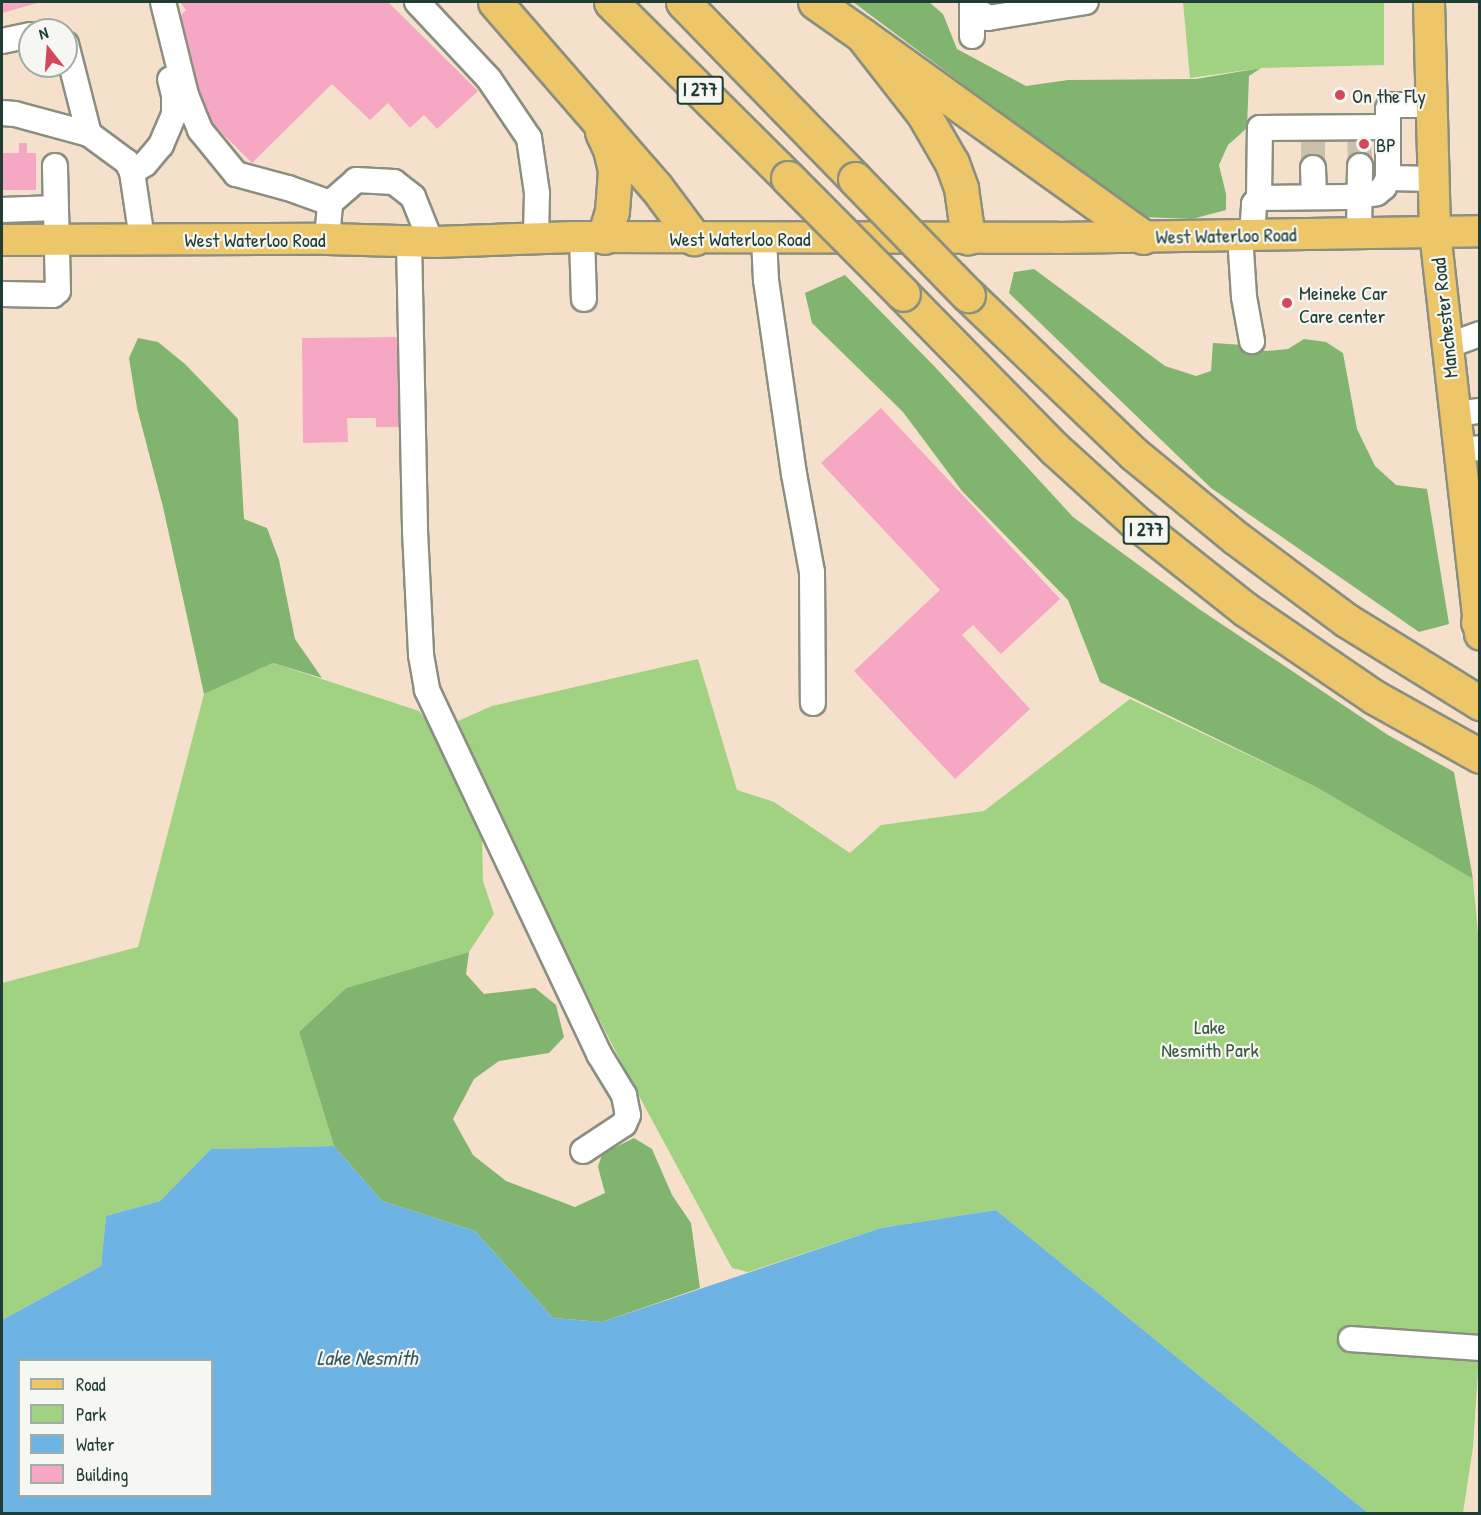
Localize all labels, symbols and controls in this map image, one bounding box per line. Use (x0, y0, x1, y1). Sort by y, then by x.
north arrow (18, 18, 78, 78)
text: N (36, 21, 51, 44)
road number: I 277 (676, 75, 724, 105)
place label: On the Fly (1352, 83, 1426, 107)
marker: On the Fly (1333, 88, 1347, 102)
place label: BP (1376, 132, 1396, 156)
marker: BP (1357, 137, 1371, 151)
street label: West Waterloo Road (1155, 222, 1297, 248)
street label: West Waterloo Road (670, 226, 810, 250)
street label: West Waterloo Road (185, 227, 325, 251)
street label: Manchester Road (1426, 257, 1462, 379)
place label: Meineke Car Care center (1299, 280, 1388, 327)
marker: Meineke Car Care center (1280, 296, 1294, 310)
road number: I 277 (1122, 515, 1170, 545)
park label: Lake Nesmith Park (1161, 1014, 1259, 1061)
water label: Lake Nesmith (317, 1345, 417, 1371)
legend (18, 1359, 213, 1497)
text: Road (76, 1372, 106, 1397)
text: Park (76, 1402, 106, 1427)
text: Water (76, 1432, 114, 1457)
text: Building (76, 1462, 128, 1487)

